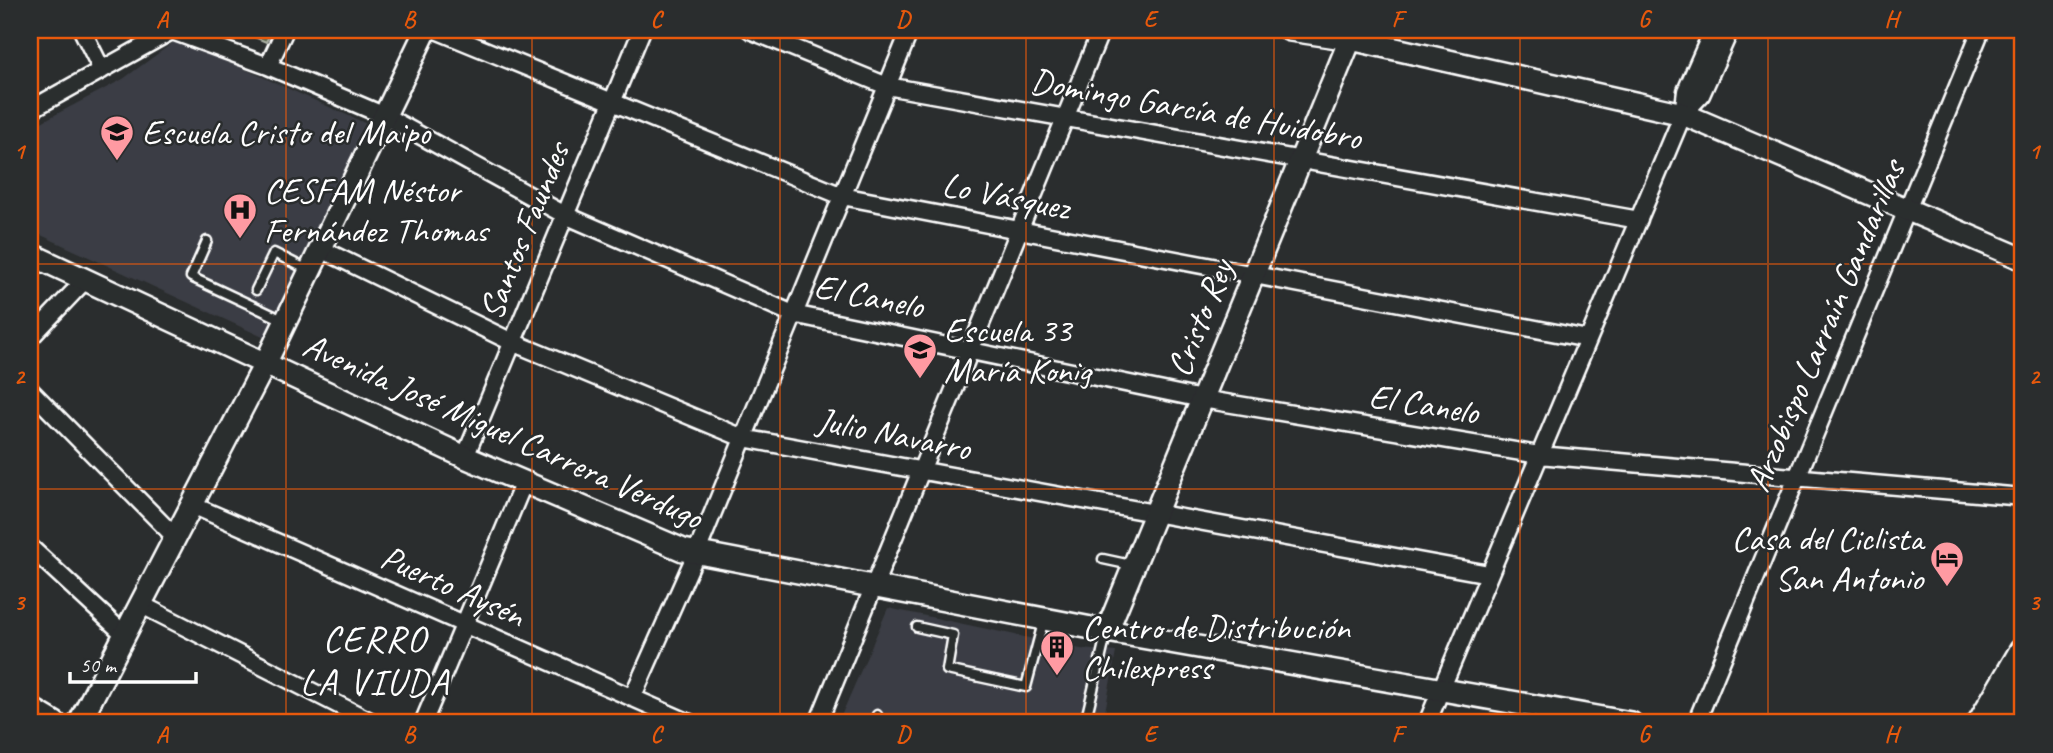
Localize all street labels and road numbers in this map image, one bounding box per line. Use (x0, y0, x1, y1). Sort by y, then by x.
street label: Domingo García de Huidobro (1027, 58, 1366, 161)
street label: Santos Faundes (468, 133, 581, 326)
street label: Arzobispo Larraín Gandarillas (1735, 151, 1916, 498)
street label: Lo Vásquez (939, 162, 1075, 231)
street label: Cristo Rey (1156, 250, 1245, 383)
street label: El Canelo (811, 263, 929, 329)
street label: Avenida José Miguel Carrera Verdugo (296, 323, 711, 540)
street label: El Canelo (1366, 373, 1484, 435)
street label: Julio Navarro (812, 397, 976, 471)
street label: Puerto Aysén (374, 534, 533, 638)

